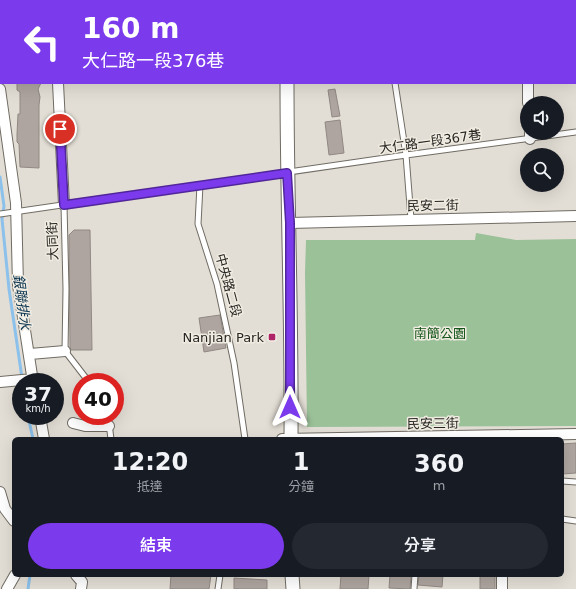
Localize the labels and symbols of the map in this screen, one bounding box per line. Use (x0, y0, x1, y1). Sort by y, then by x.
pin (43, 112, 77, 146)
street label: 大仁路一段367巷 (378, 127, 482, 156)
street label: 民安二街 (407, 198, 459, 213)
street label: 大同街 (44, 221, 61, 261)
street label: 中央路二段 (213, 252, 244, 318)
water label: 銀聯排水 (11, 273, 33, 332)
park label: 南簡公園 (414, 326, 466, 341)
place label: Nanjian Park (182, 330, 264, 345)
marker: Nanjian Park (267, 332, 277, 342)
speed limit sign: 40 (72, 373, 124, 425)
position arrow (269, 386, 311, 428)
street label: 民安三街 (407, 416, 459, 431)

